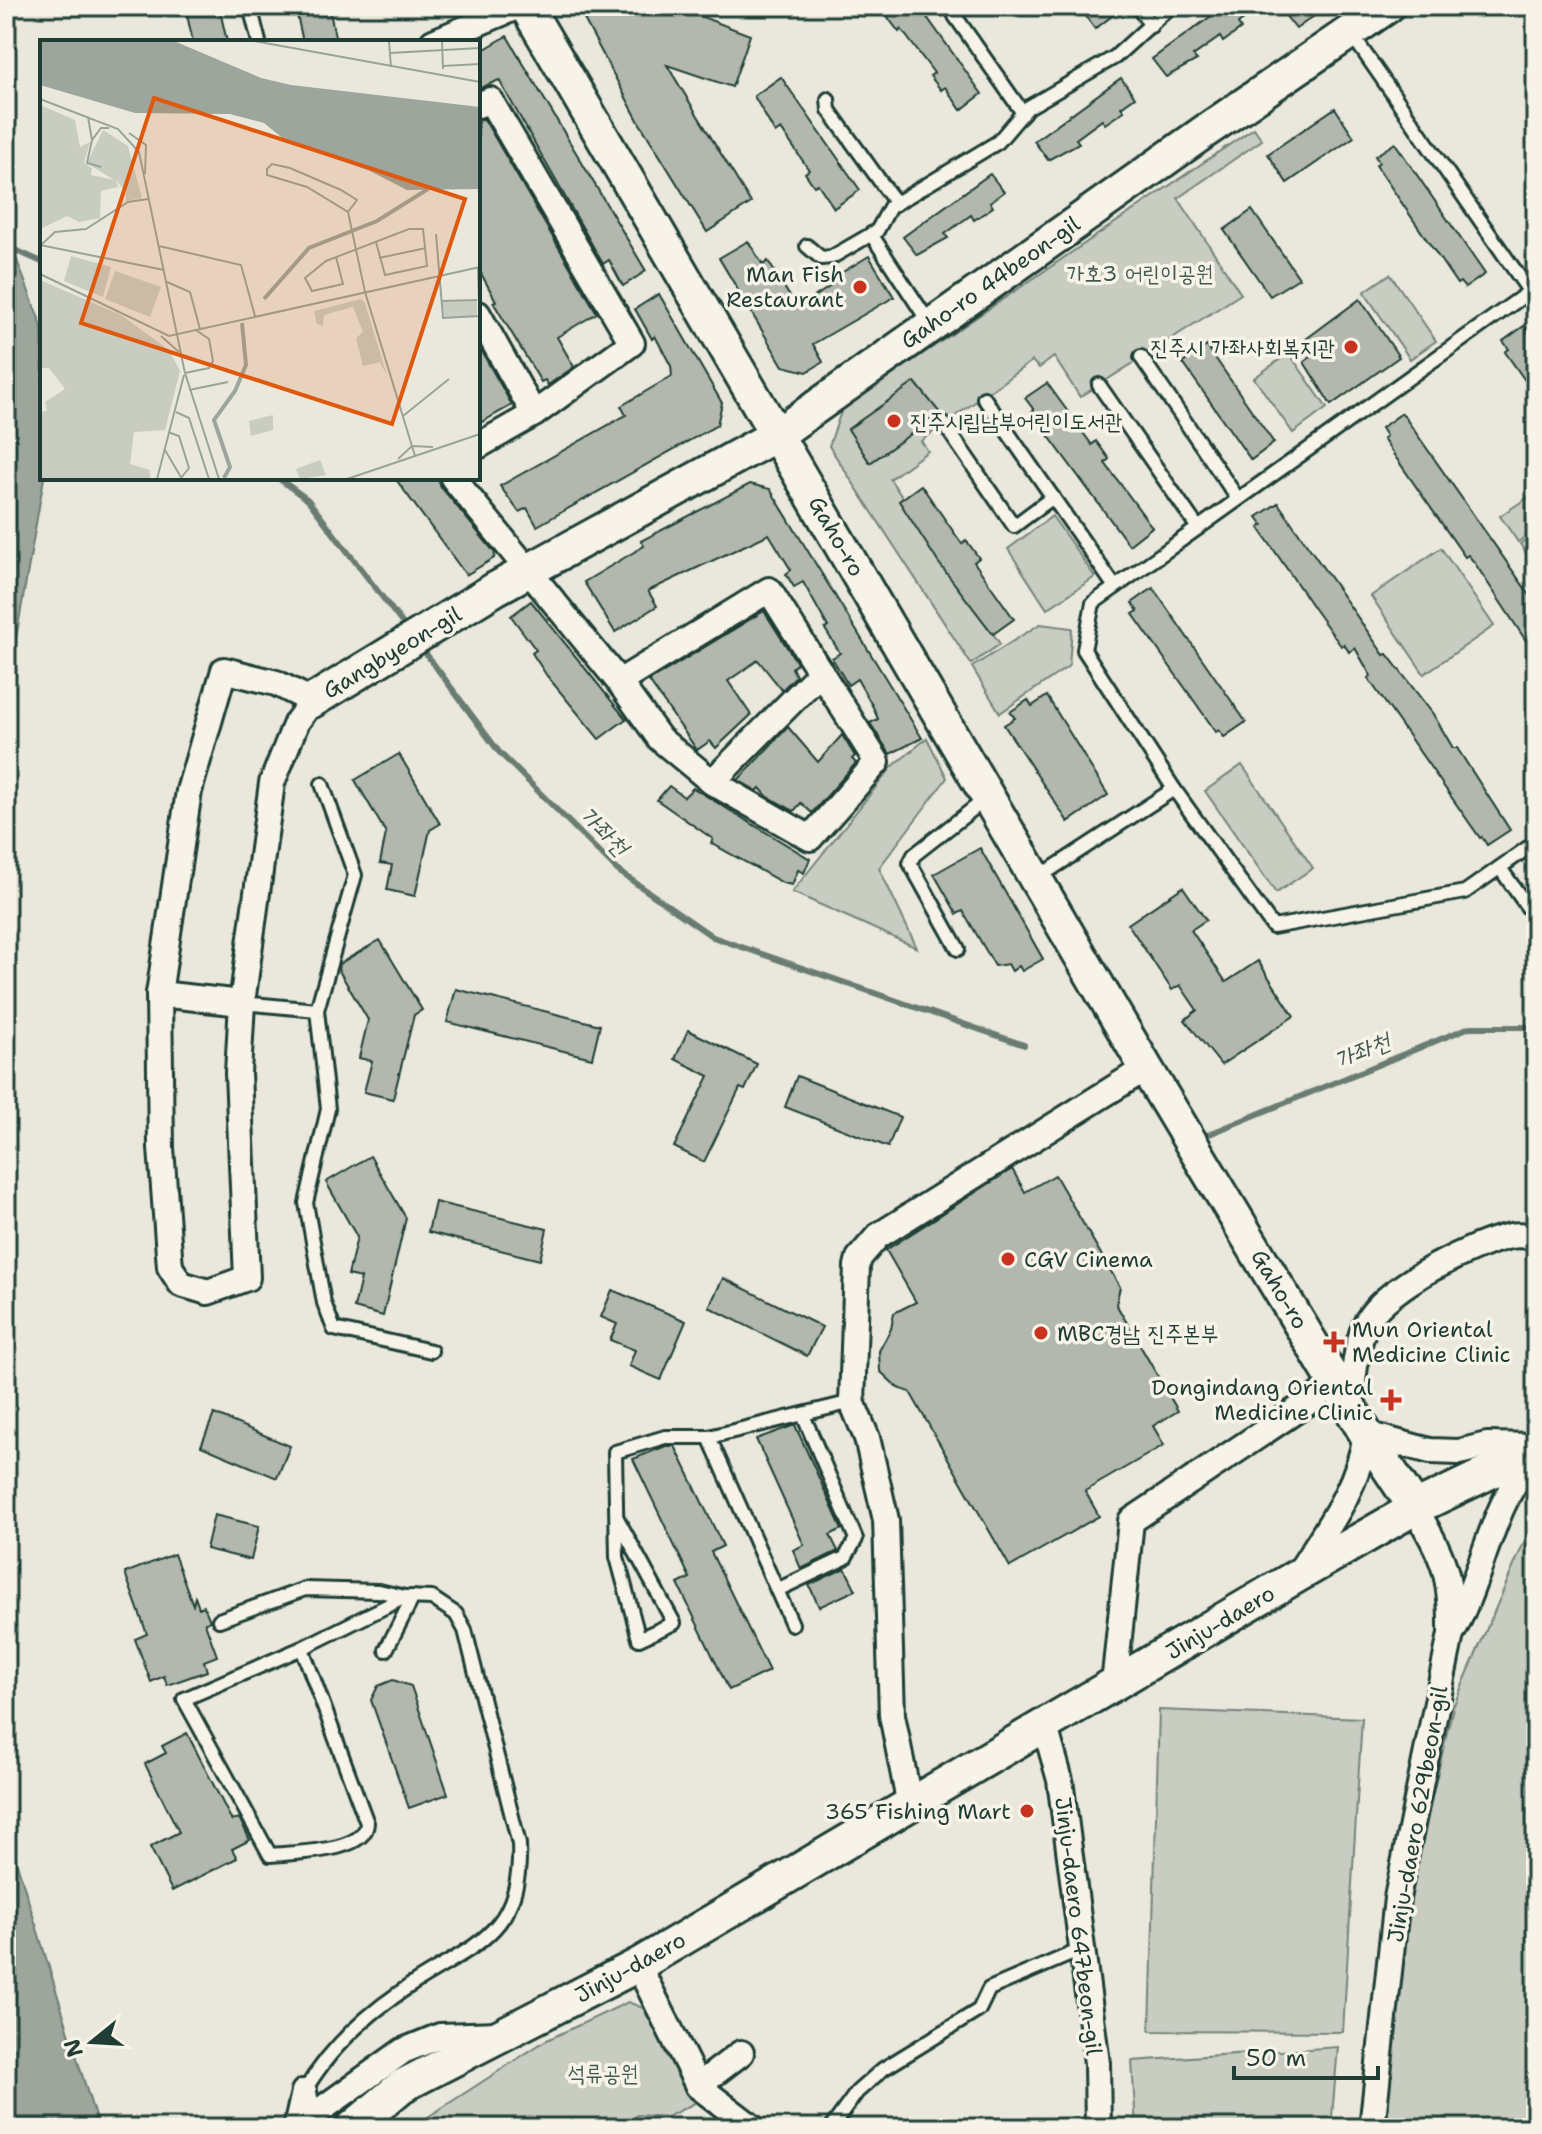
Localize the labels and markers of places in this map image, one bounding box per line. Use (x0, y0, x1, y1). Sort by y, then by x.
place label: Man Fish Restaurant (726, 260, 844, 314)
marker: Man Fish Restaurant (851, 278, 869, 296)
place label: 진주시 가좌사회복지관 (1150, 333, 1335, 362)
marker: 진주시 가좌사회복지관 (1342, 338, 1360, 356)
place label: 진주시립남부어린이도서관 (910, 407, 1122, 436)
marker: 진주시립남부어린이도서관 (885, 412, 903, 430)
place label: CGV Cinema (1024, 1245, 1153, 1274)
marker: CGV Cinema (999, 1250, 1017, 1268)
place label: Mun Oriental Medicine Clinic (1352, 1315, 1511, 1369)
place label: MBC경남 진주본부 (1057, 1319, 1218, 1348)
marker: MBC경남 진주본부 (1032, 1324, 1050, 1342)
marker: Mun Oriental Medicine Clinic (1323, 1331, 1345, 1353)
place label: Dongindang Oriental Medicine Clinic (1152, 1373, 1373, 1427)
marker: Dongindang Oriental Medicine Clinic (1380, 1389, 1402, 1411)
place label: 365 Fishing Mart (825, 1797, 1011, 1826)
marker: 365 Fishing Mart (1018, 1802, 1036, 1820)

